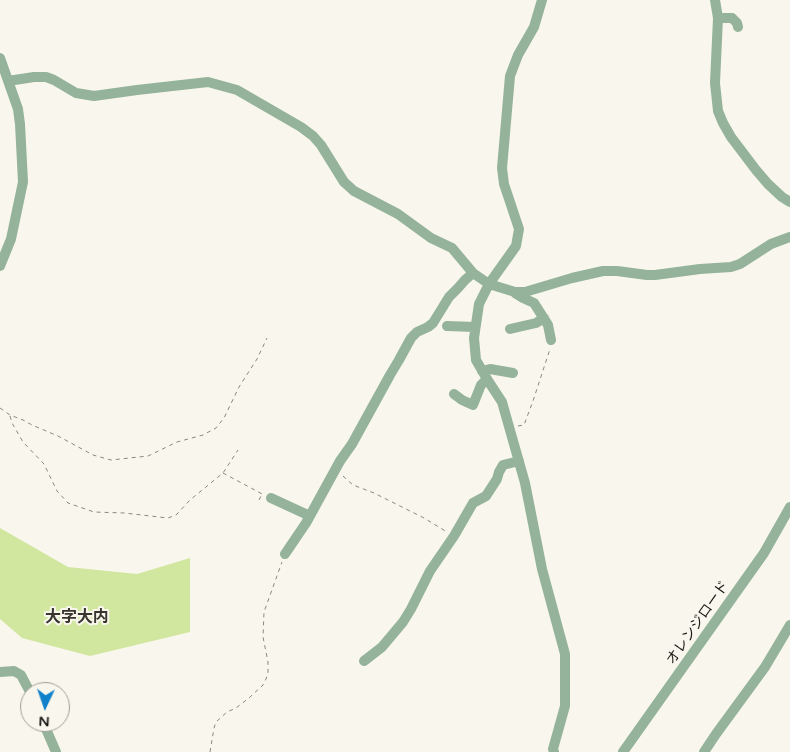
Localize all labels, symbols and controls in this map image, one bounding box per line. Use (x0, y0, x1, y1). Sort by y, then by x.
street label: オレンジロード (663, 578, 733, 668)
district label: 大字大内 (45, 608, 109, 628)
north arrow (20, 682, 70, 732)
text: N (38, 713, 50, 730)

